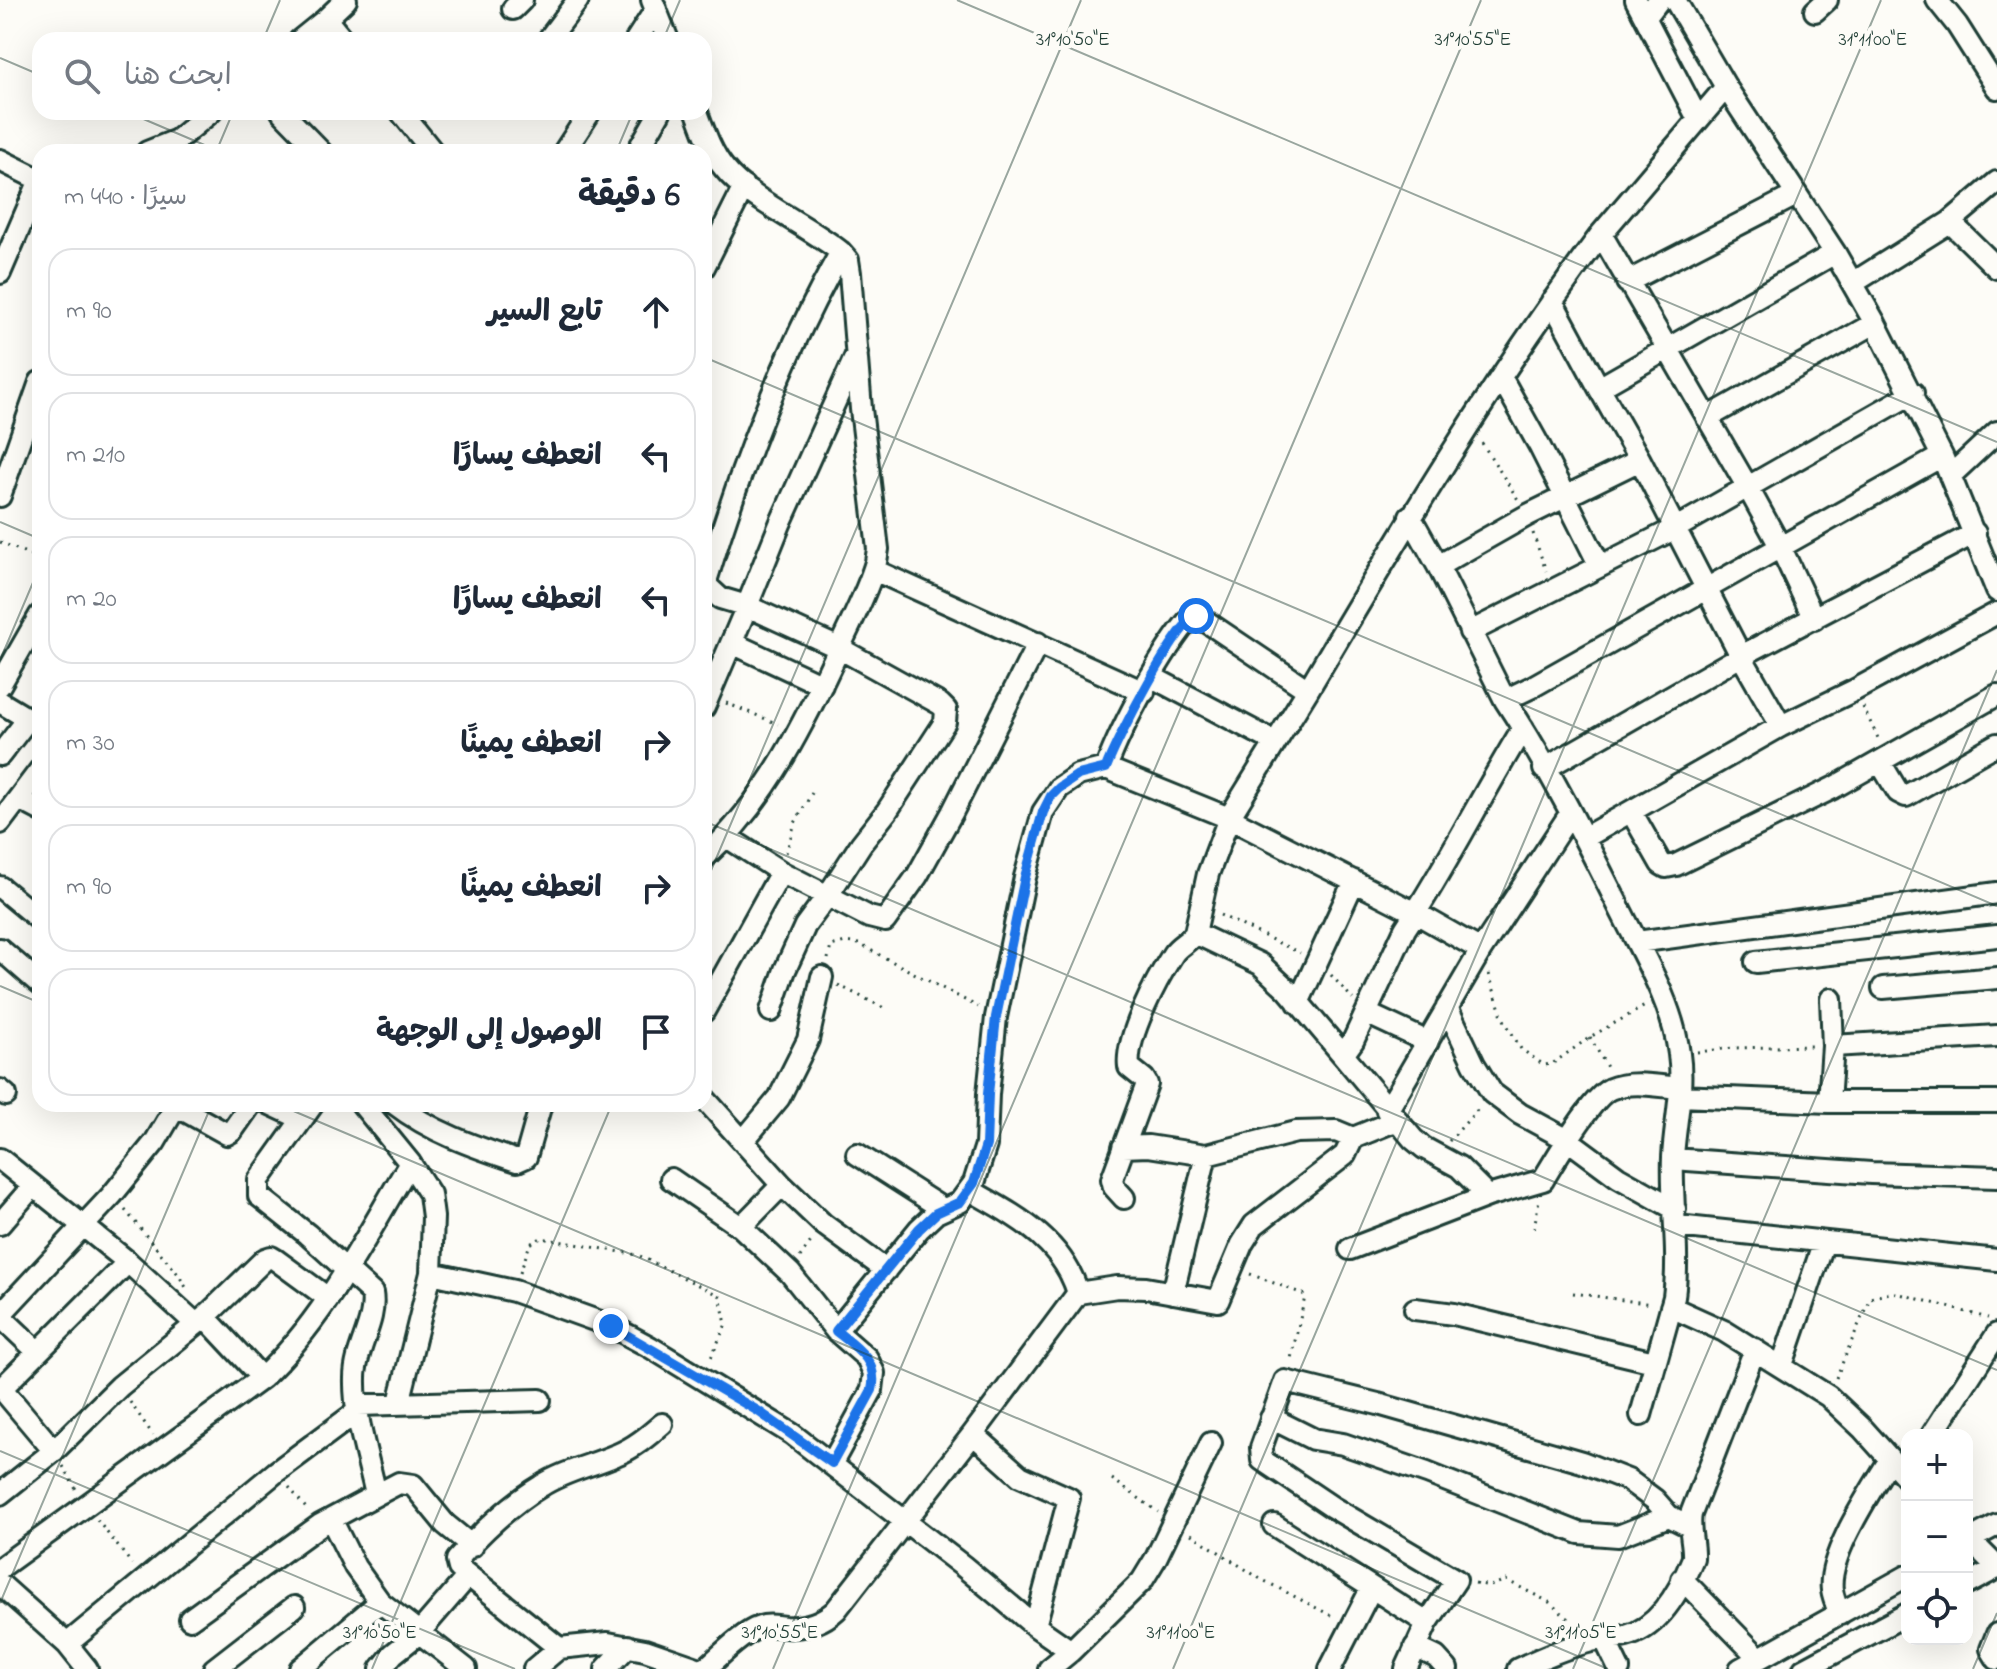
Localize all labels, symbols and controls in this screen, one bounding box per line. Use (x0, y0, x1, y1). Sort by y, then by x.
text: 31°10'50"E (1036, 26, 1110, 55)
text: 31°10'55"E (1435, 26, 1511, 55)
text: 31°11'00"E (1839, 26, 1907, 55)
search box (32, 32, 712, 120)
icon: search (60, 54, 104, 98)
text: ابحث هنا (124, 55, 232, 99)
text: 6 دقيقة (578, 172, 680, 222)
text: سيرًا · 440 m (64, 179, 187, 217)
icon: ahead (634, 290, 678, 334)
text: تابع السير (488, 291, 602, 335)
text: 90 m (66, 293, 112, 331)
icon: left (634, 434, 678, 478)
text: انعطف يسارًا (453, 435, 602, 479)
text: 210 m (66, 437, 125, 475)
icon: left (634, 578, 678, 622)
text: انعطف يسارًا (453, 579, 602, 623)
text: 20 m (66, 581, 117, 619)
route start (1178, 598, 1214, 634)
icon: right (634, 722, 678, 766)
text: انعطف يمينًا (461, 723, 602, 767)
text: 30 m (66, 725, 115, 763)
icon: right (634, 866, 678, 910)
text: انعطف يمينًا (461, 867, 602, 911)
text: 90 m (66, 869, 112, 907)
icon: arrive (634, 1010, 678, 1054)
text: الوصول إلى الوجهة (376, 1011, 602, 1055)
route end (593, 1308, 629, 1344)
map controls (1901, 1429, 1973, 1645)
button: + (1901, 1429, 1973, 1501)
button: − (1901, 1501, 1973, 1573)
button: locate (1901, 1573, 1973, 1645)
text: 31°10'50"E (343, 1619, 417, 1648)
text: 31°10'55"E (742, 1619, 818, 1648)
text: 31°11'00"E (1147, 1619, 1215, 1648)
text: 31°11'05"E (1545, 1619, 1617, 1648)

